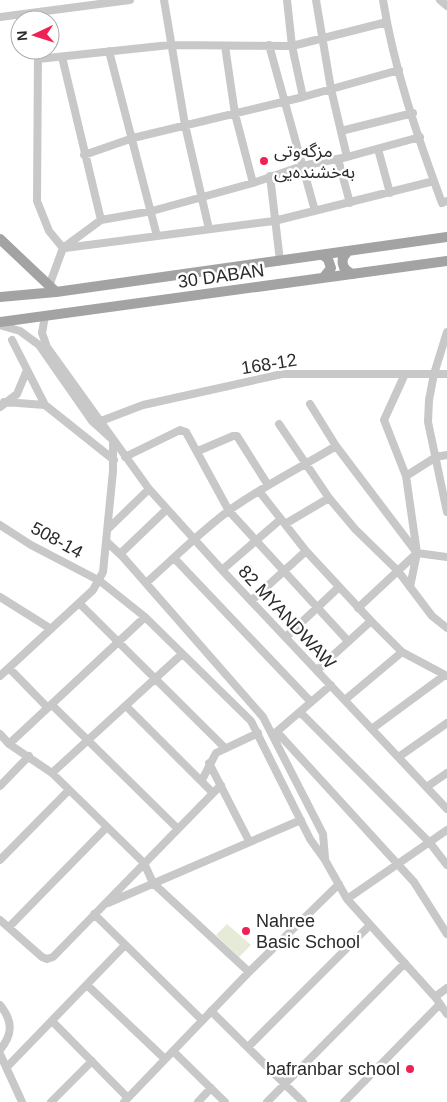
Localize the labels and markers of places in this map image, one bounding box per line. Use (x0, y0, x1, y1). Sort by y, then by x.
place label: مزگەوتی بەخشندەیی (274, 141, 355, 183)
marker: مزگەوتی بەخشندەیی (258, 155, 270, 167)
place label: Nahree Basic School (256, 911, 360, 952)
marker: Nahree Basic School (240, 925, 252, 937)
place label: bafranbar school (266, 1059, 400, 1079)
marker: bafranbar school (404, 1063, 416, 1075)

